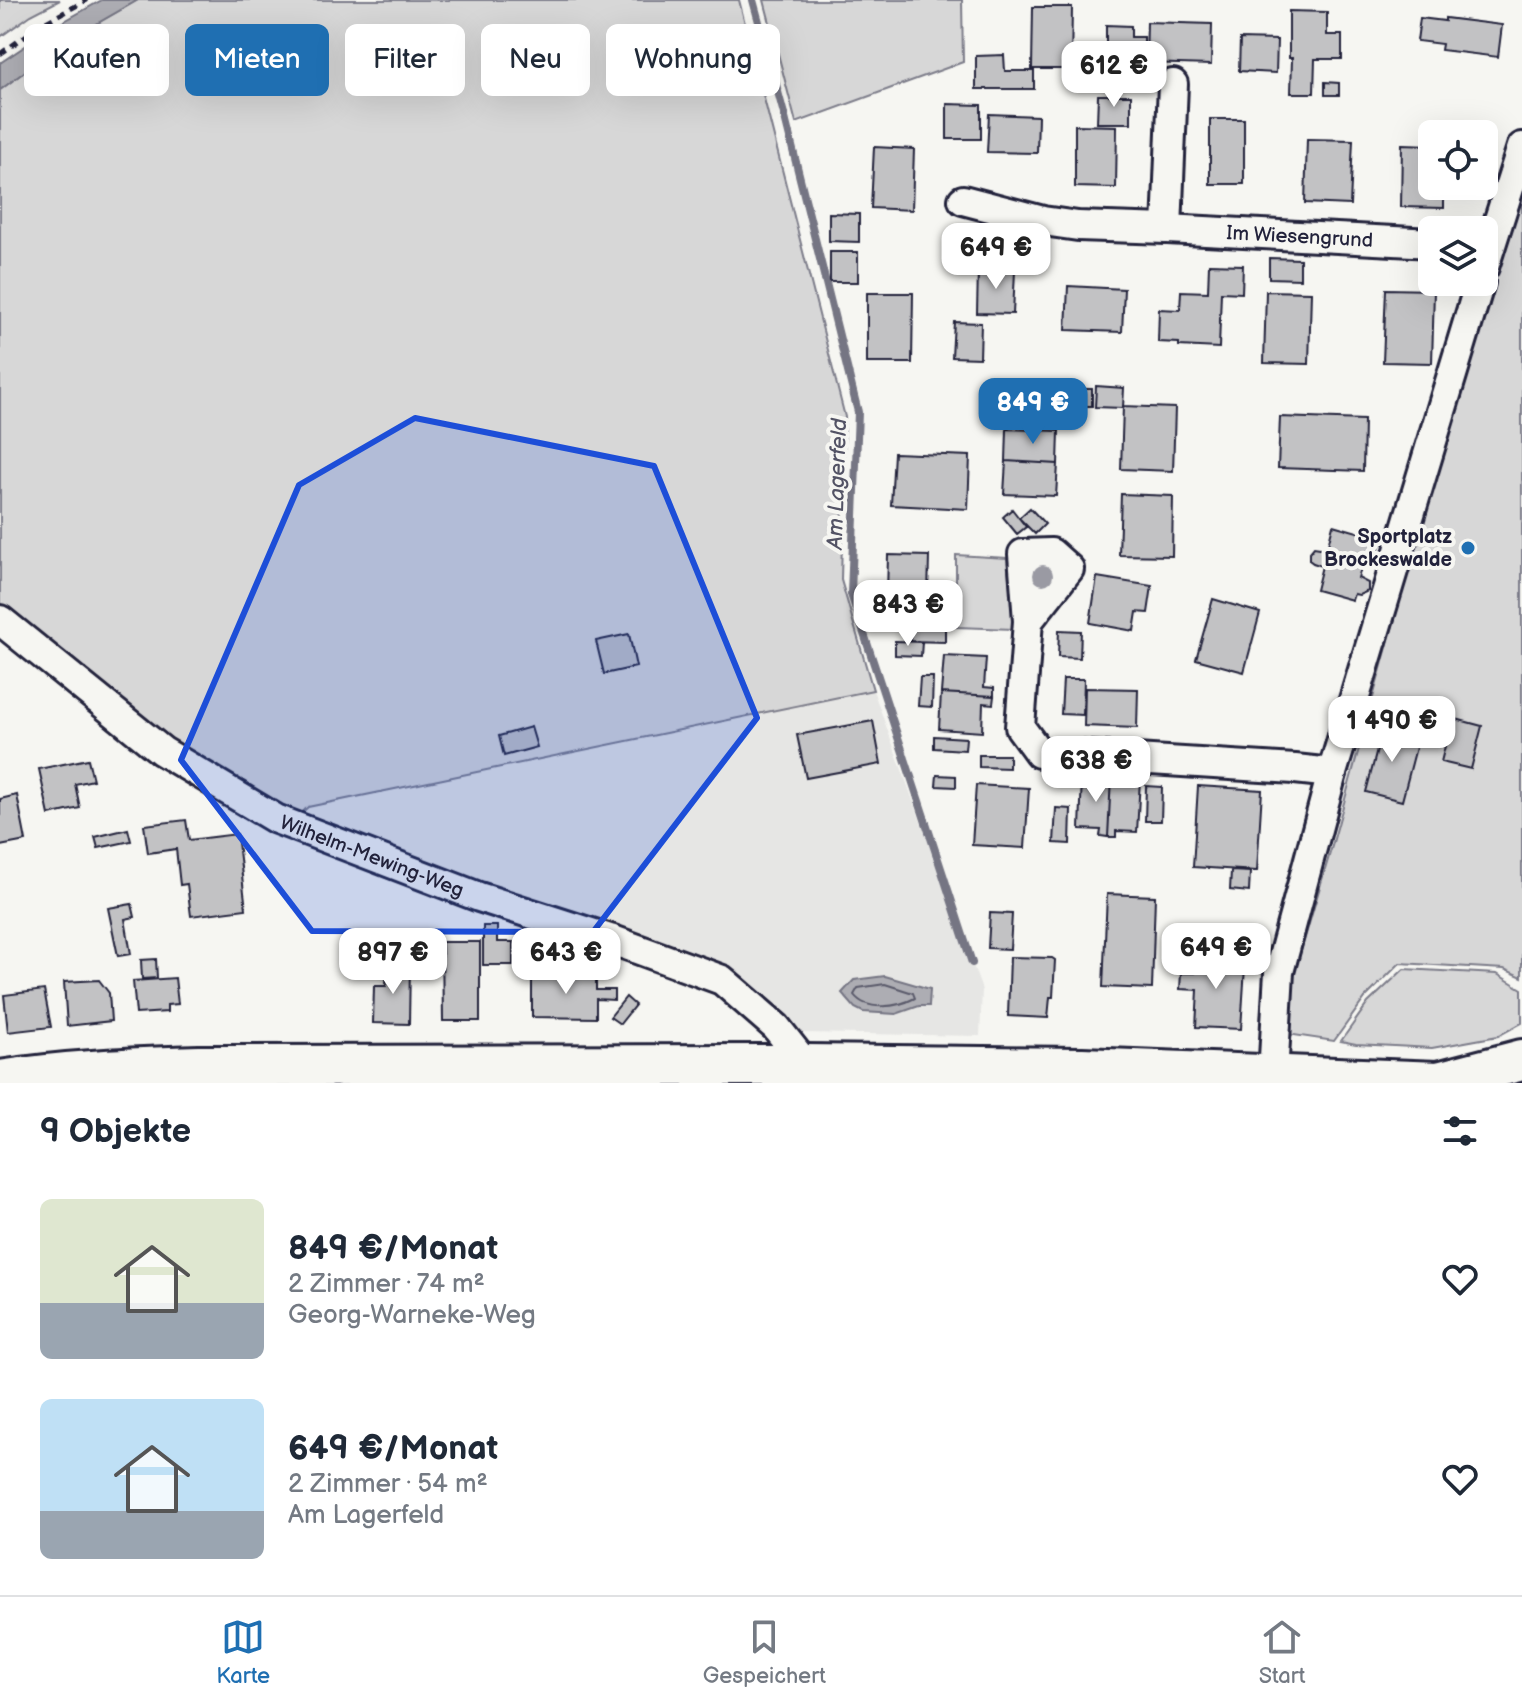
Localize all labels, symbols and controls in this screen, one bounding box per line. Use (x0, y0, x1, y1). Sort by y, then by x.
chip: Kaufen (24, 24, 169, 96)
chip: Mieten (185, 24, 329, 96)
chip: Filter (345, 24, 465, 96)
chip: Neu (481, 24, 590, 96)
chip: Wohnung (606, 24, 780, 96)
pin: 612 € (1058, 41, 1170, 109)
text: 612 € (1080, 51, 1148, 82)
map controls (1418, 120, 1498, 296)
button: locate (1418, 120, 1498, 200)
button: layers (1418, 216, 1498, 296)
street label: Im Wiesengrund (1226, 221, 1374, 253)
pin: 649 € (940, 223, 1052, 291)
text: 649 € (960, 233, 1032, 264)
pin: 849 € (977, 378, 1089, 446)
text: 849 € (997, 388, 1069, 419)
water label: Am Lagerfeld (822, 418, 853, 551)
place label: Sportplatz Brockeswalde (1324, 525, 1452, 572)
marker: Sportplatz Brockeswalde (1459, 539, 1477, 557)
pin: 843 € (852, 580, 964, 648)
text: 843 € (872, 590, 944, 621)
pin: 1 490 € (1318, 696, 1466, 764)
text: 1 490 € (1346, 706, 1438, 737)
pin: 638 € (1040, 736, 1152, 804)
text: 638 € (1059, 746, 1133, 777)
street label: Wilhelm-Mewing-Weg (276, 811, 467, 903)
pin: 649 € (1160, 923, 1272, 991)
pin: 897 € (337, 928, 449, 996)
pin: 643 € (510, 928, 622, 996)
text: 649 € (1180, 933, 1252, 964)
text: 897 € (357, 938, 429, 969)
text: 643 € (530, 938, 602, 969)
icon: filters (1438, 1109, 1482, 1153)
text: 9 Objekte (40, 1111, 191, 1152)
text: 849 €/Monat (288, 1228, 498, 1269)
icon: home (104, 1231, 200, 1327)
icon: heart (1438, 1257, 1482, 1301)
text: 2 Zimmer · 74 m² (288, 1269, 485, 1300)
text: Georg-Warneke-Weg (288, 1300, 536, 1331)
text: 649 €/Monat (288, 1428, 498, 1469)
icon: home (104, 1431, 200, 1527)
icon: heart (1438, 1457, 1482, 1501)
text: 2 Zimmer · 54 m² (288, 1469, 488, 1500)
text: Am Lagerfeld (288, 1500, 444, 1531)
tab: Karte (216, 1615, 270, 1690)
tab: Gespeichert (703, 1615, 826, 1690)
tab: Start (1259, 1615, 1306, 1690)

